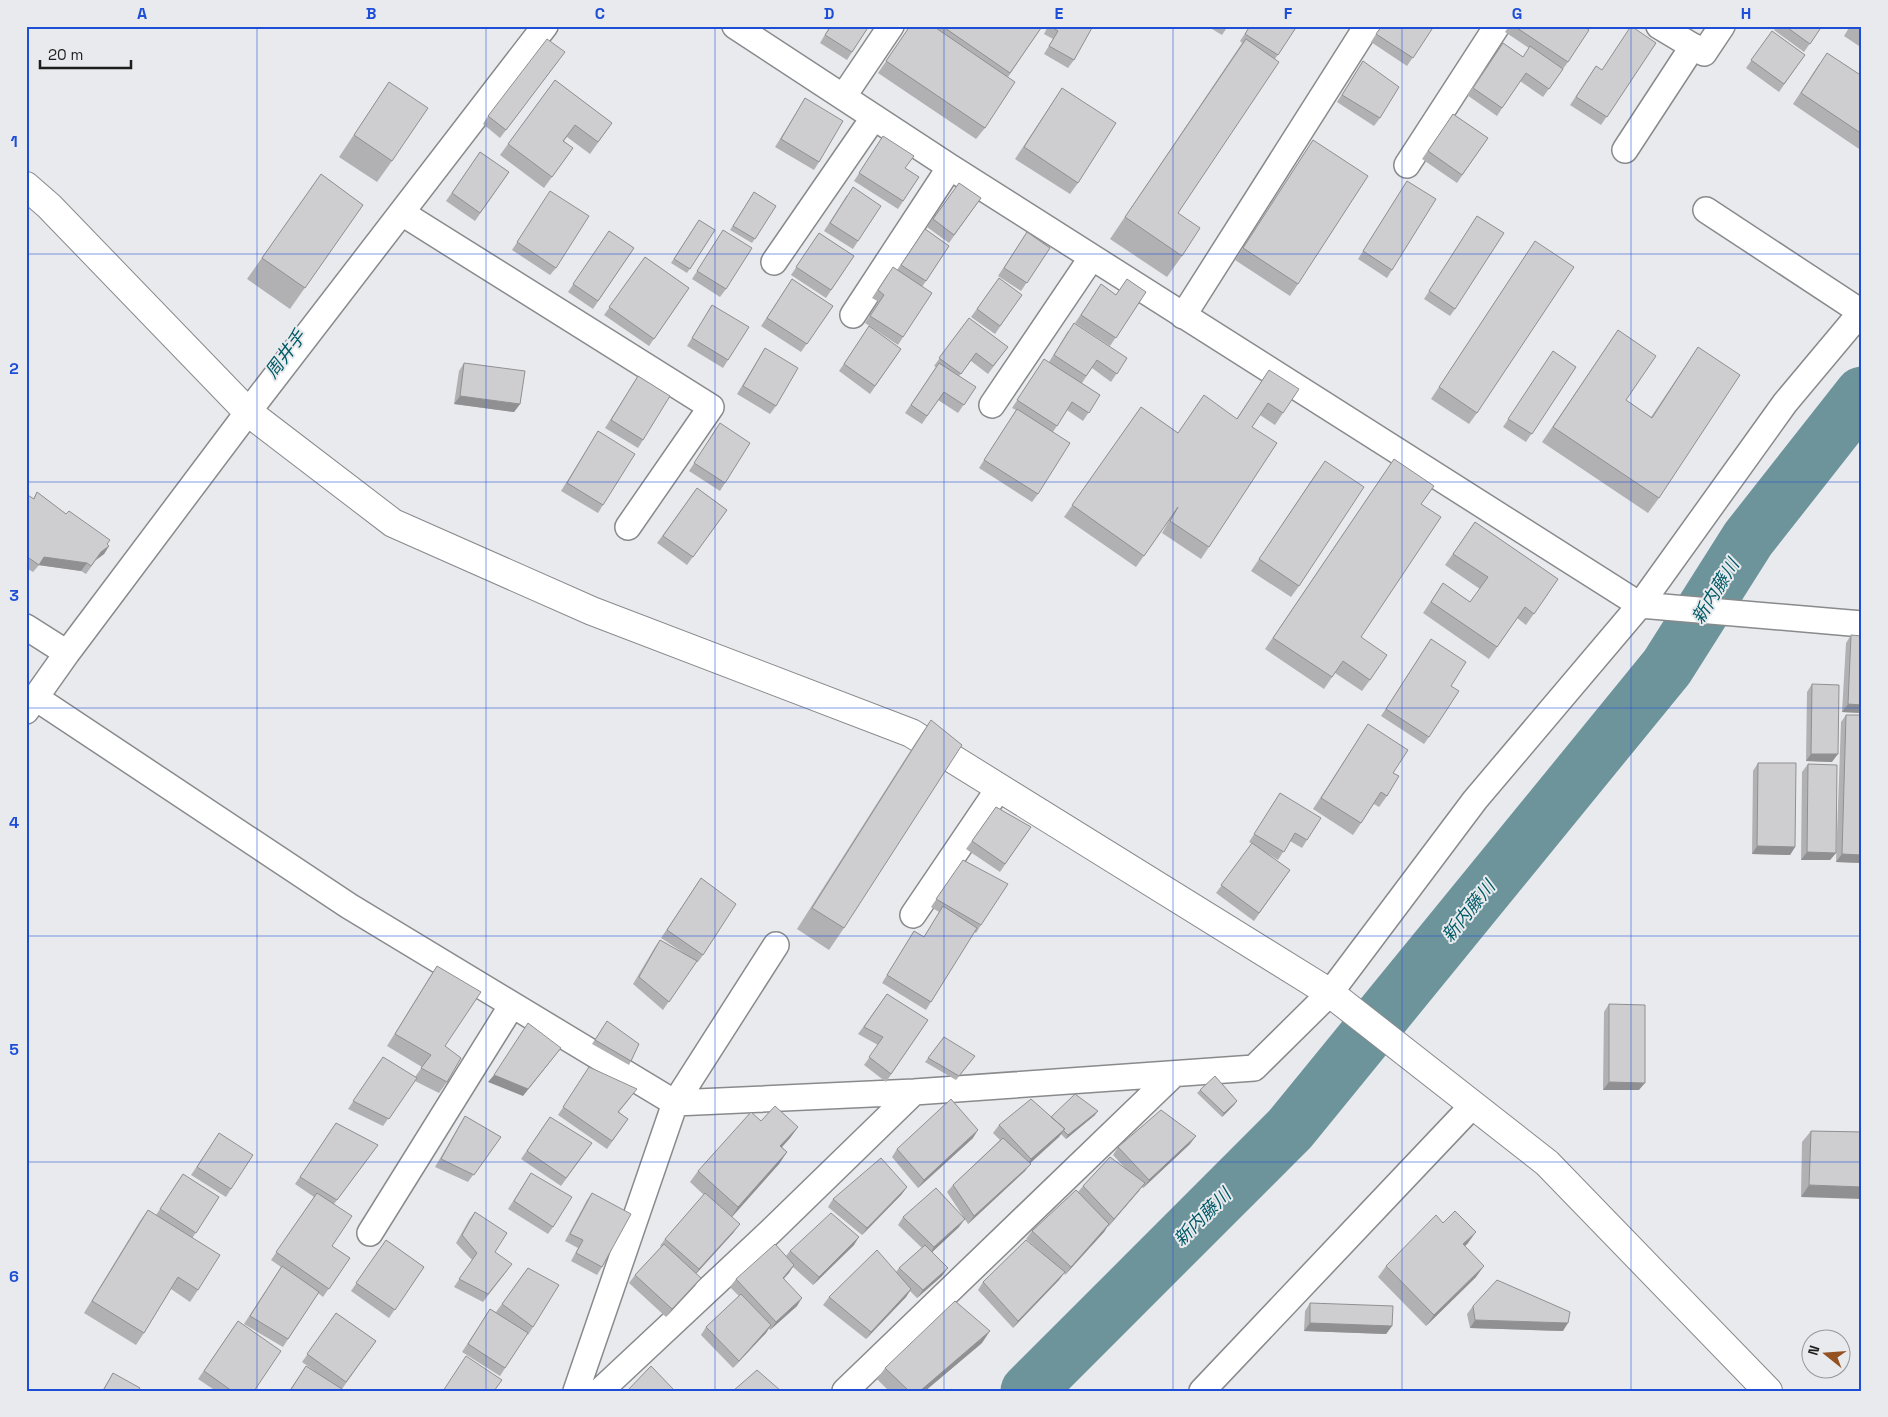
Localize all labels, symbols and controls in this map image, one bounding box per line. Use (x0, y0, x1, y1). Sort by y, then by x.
text: A (137, 3, 147, 24)
text: B (366, 3, 376, 24)
text: C (595, 3, 605, 24)
text: D (824, 3, 834, 24)
text: E (1055, 3, 1064, 24)
text: F (1284, 3, 1293, 24)
text: G (1512, 3, 1522, 24)
text: H (1741, 3, 1751, 24)
scale bar (40, 38, 131, 70)
text: 20 m (48, 45, 83, 64)
text: 1 (10, 131, 18, 152)
water label: 周井手 (260, 325, 311, 382)
text: 2 (9, 358, 19, 379)
water label: 新内藤川 (1686, 553, 1745, 628)
text: 3 (9, 585, 19, 606)
text: 4 (9, 812, 19, 833)
water label: 新内藤川 (1436, 874, 1501, 946)
text: 5 (9, 1039, 19, 1060)
water label: 新内藤川 (1168, 1182, 1237, 1251)
text: 6 (9, 1266, 19, 1287)
north arrow (1800, 1330, 1850, 1380)
text: N (1804, 1343, 1824, 1357)

